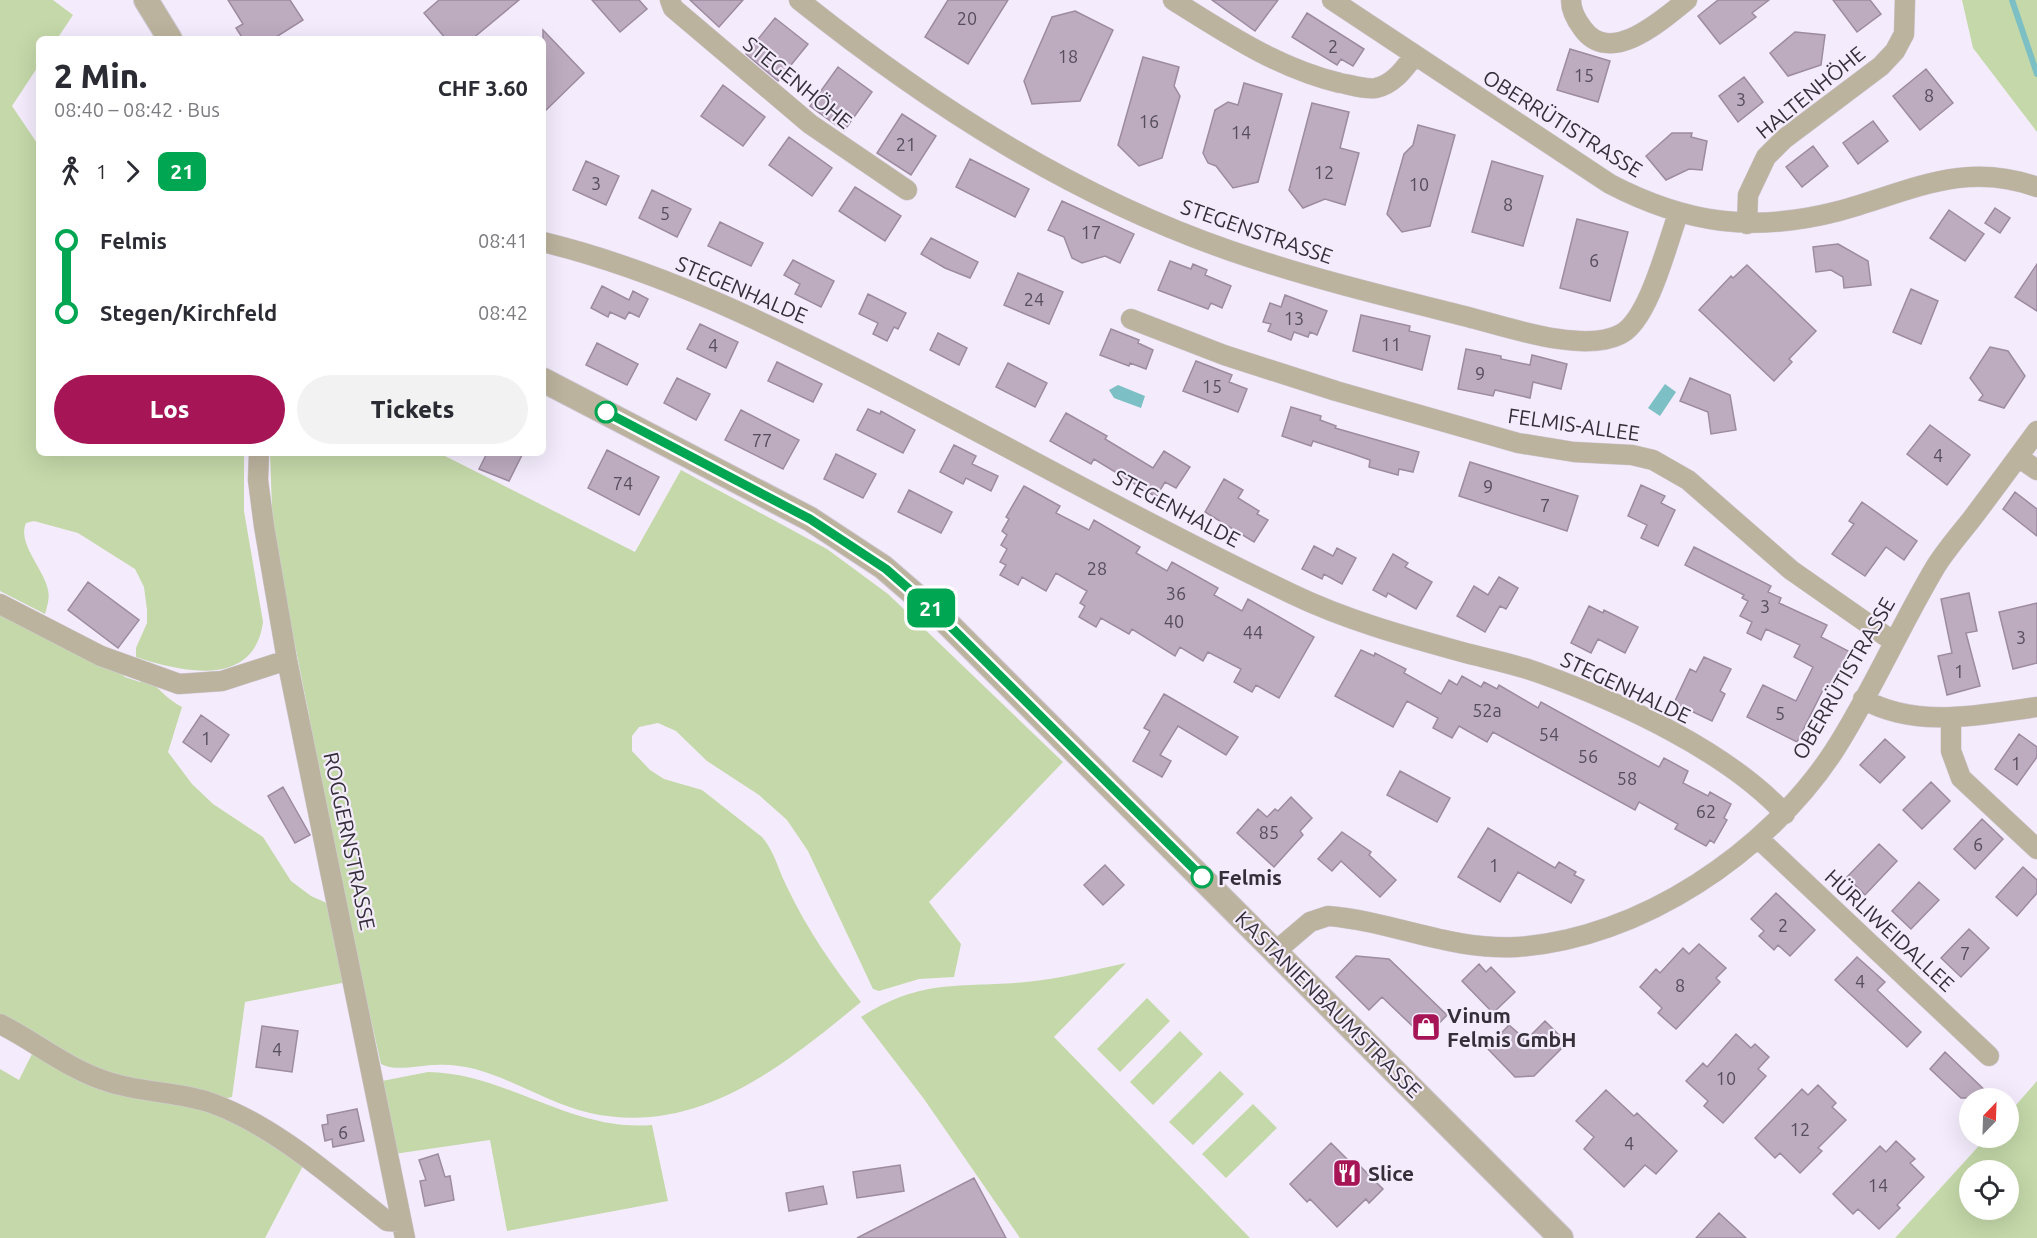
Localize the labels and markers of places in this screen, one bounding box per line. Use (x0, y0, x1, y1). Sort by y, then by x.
unlabelled marker (595, 401, 617, 423)
place label: Felmis (1218, 865, 1282, 889)
marker: Felmis (1191, 866, 1213, 888)
place label: Vinum Felmis GmbH (1447, 1003, 1576, 1051)
shop icon: Vinum Felmis GmbH (1410, 1011, 1442, 1043)
restaurant icon: Slice (1331, 1157, 1363, 1189)
place label: Slice (1368, 1161, 1414, 1185)

